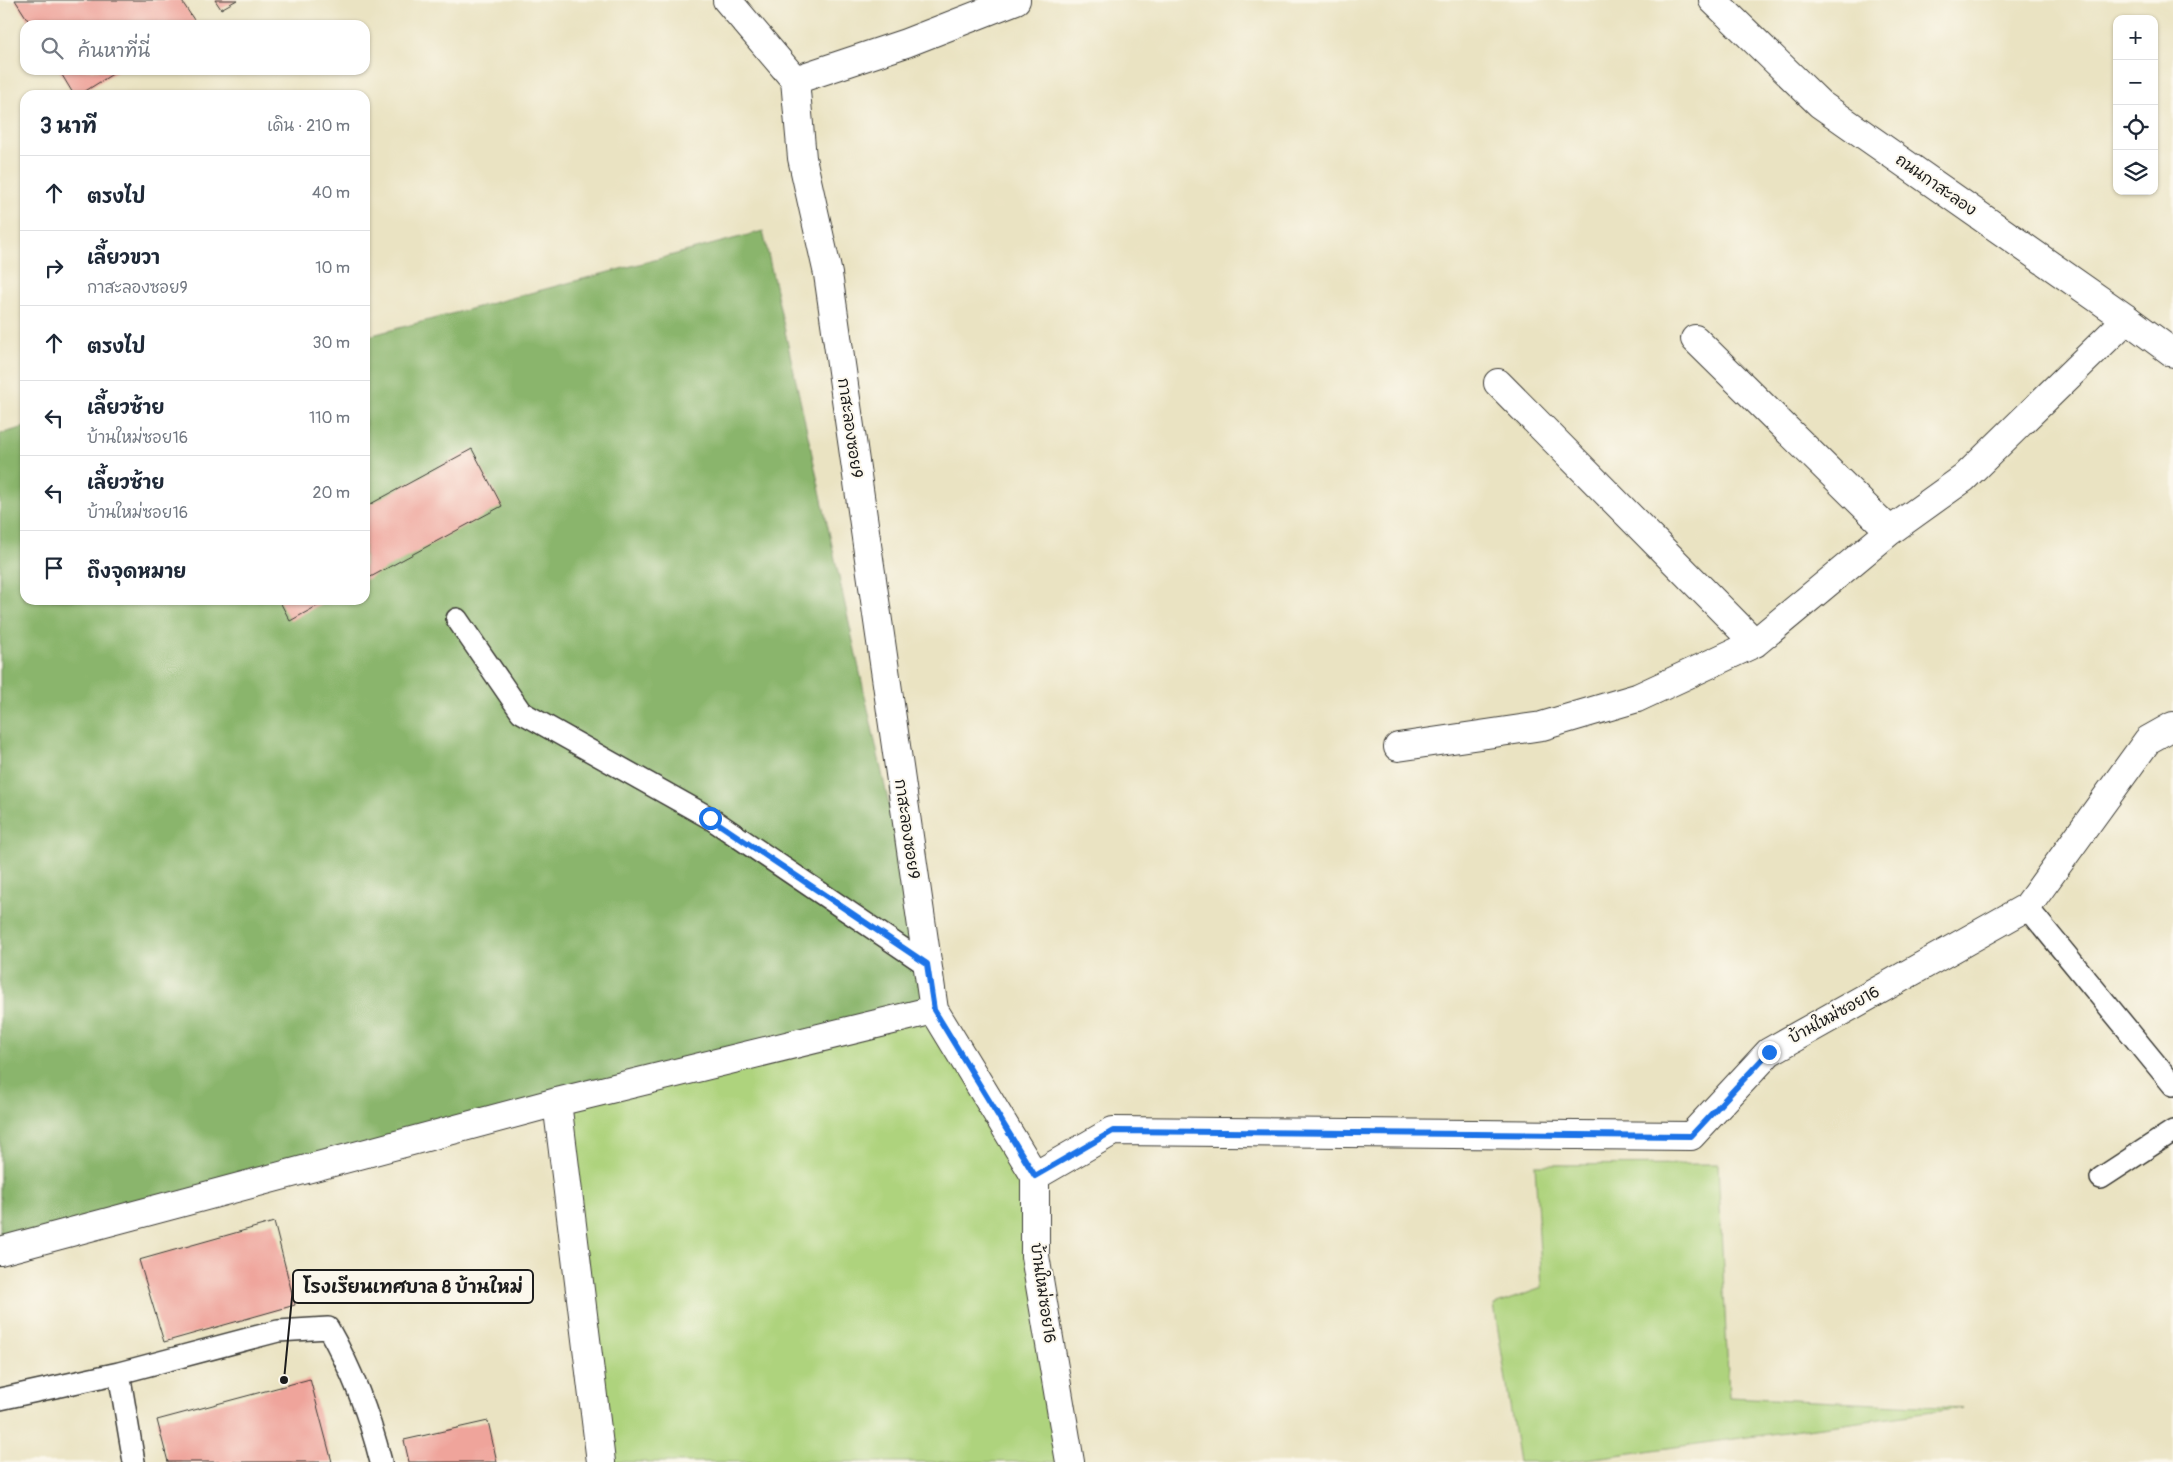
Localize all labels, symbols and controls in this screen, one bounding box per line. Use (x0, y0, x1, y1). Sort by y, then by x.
map controls (2113, 15, 2158, 195)
button: + (2113, 15, 2158, 60)
search box (20, 20, 370, 75)
icon: search (38, 34, 66, 62)
text: ค้นหาที่นี่ (78, 39, 150, 63)
button: − (2113, 60, 2158, 105)
button: locate (2113, 105, 2158, 150)
text: 3 นาที (40, 113, 97, 140)
text: เดิน · 210 m (267, 116, 350, 136)
street label: ถนนกาสะลอง (1892, 150, 1980, 220)
button: layers (2113, 150, 2158, 195)
icon: ahead (40, 179, 68, 207)
text: 40 m (312, 183, 350, 203)
text: ตรงไป (87, 185, 145, 209)
text: เลี้ยวขวา (87, 246, 160, 270)
icon: right (40, 254, 68, 282)
text: 10 m (315, 258, 350, 278)
text: กาสะลองซอย9 (87, 278, 188, 298)
icon: ahead (40, 329, 68, 357)
text: 30 m (312, 333, 350, 353)
text: ตรงไป (87, 335, 145, 359)
street label: กาสะลองซอย9 (833, 377, 867, 479)
text: เลี้ยวซ้าย (87, 396, 164, 420)
icon: left (40, 404, 68, 432)
text: 110 m (309, 408, 350, 428)
text: บ้านใหม่ซอย16 (87, 428, 188, 448)
text: เลี้ยวซ้าย (87, 471, 164, 495)
icon: left (40, 479, 68, 507)
text: 20 m (312, 483, 350, 503)
text: บ้านใหม่ซอย16 (87, 503, 188, 523)
icon: arrive (40, 554, 68, 582)
text: ถึงจุดหมาย (87, 560, 186, 584)
street label: กาสะลองซอย9 (890, 778, 924, 880)
route start (699, 807, 722, 830)
street label: บ้านใหม่ซอย16 (1784, 980, 1883, 1048)
route end (1758, 1041, 1781, 1064)
street label: บ้านใหม่ซอย16 (1026, 1241, 1062, 1344)
callout: โรงเรียนเทศบาล 8 บ้านใหม่ (293, 1270, 533, 1303)
text: โรงเรียนเทศบาล 8 บ้านใหม่ (302, 1275, 523, 1299)

